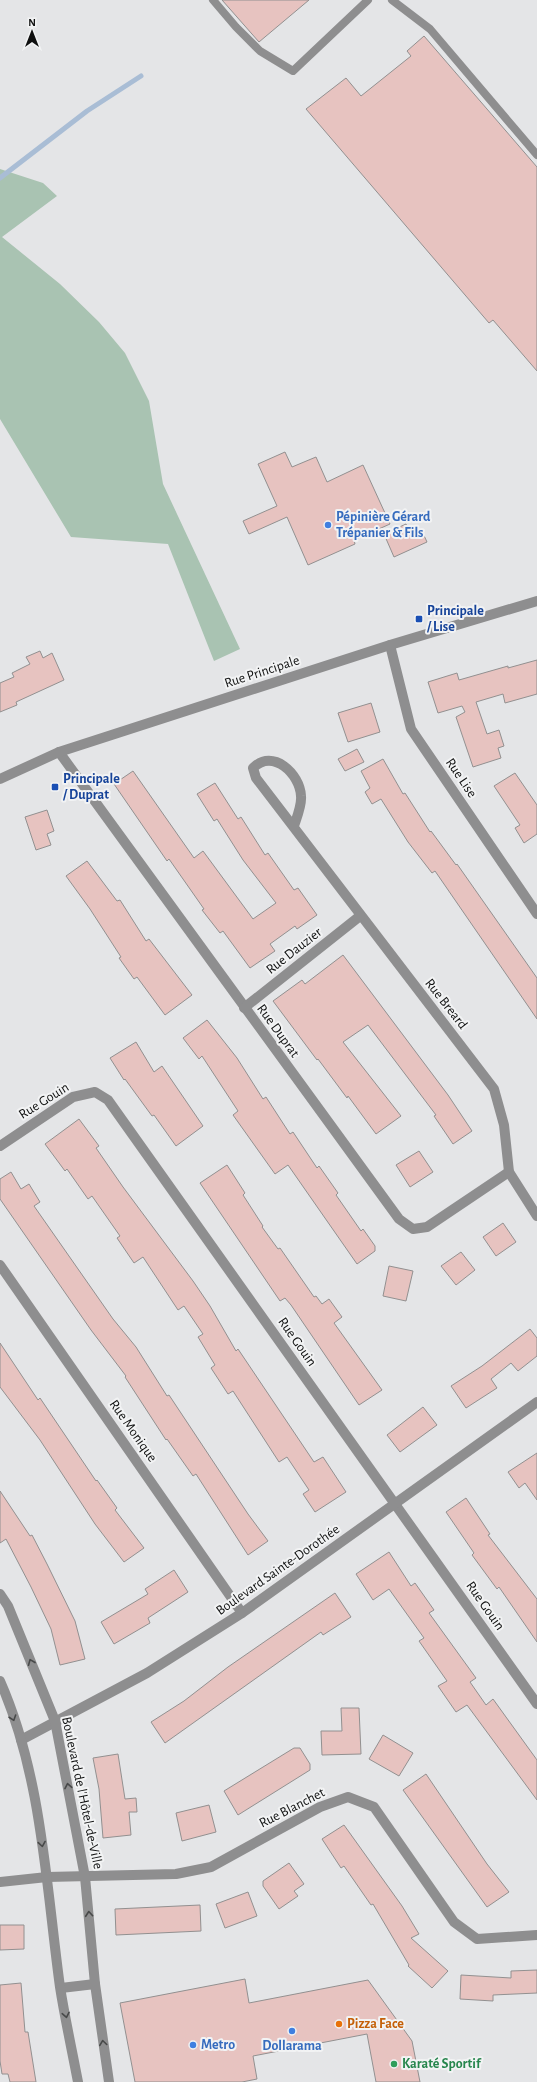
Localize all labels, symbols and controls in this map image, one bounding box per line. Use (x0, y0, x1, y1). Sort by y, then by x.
north arrow (12, 12, 52, 52)
text: N (28, 17, 36, 28)
place label: Pépinière Gérard Trépanier & Fils (336, 510, 431, 540)
marker: Pépinière Gérard Trépanier & Fils (323, 520, 333, 530)
place label: Principale / Lise (426, 604, 484, 634)
marker: Principale / Lise (414, 614, 424, 624)
street label: Rue Principale (223, 653, 301, 691)
street label: Rue Lise (443, 756, 479, 800)
place label: Principale / Duprat (62, 772, 120, 802)
marker: Principale / Duprat (50, 782, 60, 792)
street label: Rue Dauzier (264, 925, 325, 977)
street label: Rue Breard (422, 976, 470, 1032)
street label: Rue Duprat (254, 1002, 302, 1061)
street label: Rue Gouin (16, 1080, 72, 1122)
street label: Rue Gouin (275, 1315, 319, 1369)
street label: Rue Monique (107, 1397, 159, 1465)
street label: Boulevard Sainte-Dorothée (214, 1522, 342, 1618)
street label: Rue Gouin (463, 1579, 507, 1633)
one-way arrow (28, 1659, 36, 1667)
one-way arrow (8, 1714, 17, 1721)
street label: Boulevard de l'Hôtel-de-Ville (59, 1716, 105, 1870)
one-way arrow (64, 1783, 72, 1789)
street label: Rue Blanchet (257, 1785, 328, 1830)
one-way arrow (37, 1841, 46, 1847)
one-way arrow (84, 1911, 93, 1917)
one-way arrow (61, 2012, 69, 2018)
place label: Pizza Face (347, 2017, 404, 2031)
marker: Pizza Face (334, 2019, 344, 2029)
marker: Dollarama (287, 2026, 297, 2036)
place label: Metro (201, 2038, 235, 2052)
place label: Dollarama (262, 2039, 322, 2053)
one-way arrow (99, 2040, 108, 2047)
marker: Metro (188, 2040, 198, 2050)
place label: Karaté Sportif (402, 2057, 482, 2071)
marker: Karaté Sportif (389, 2059, 399, 2069)

